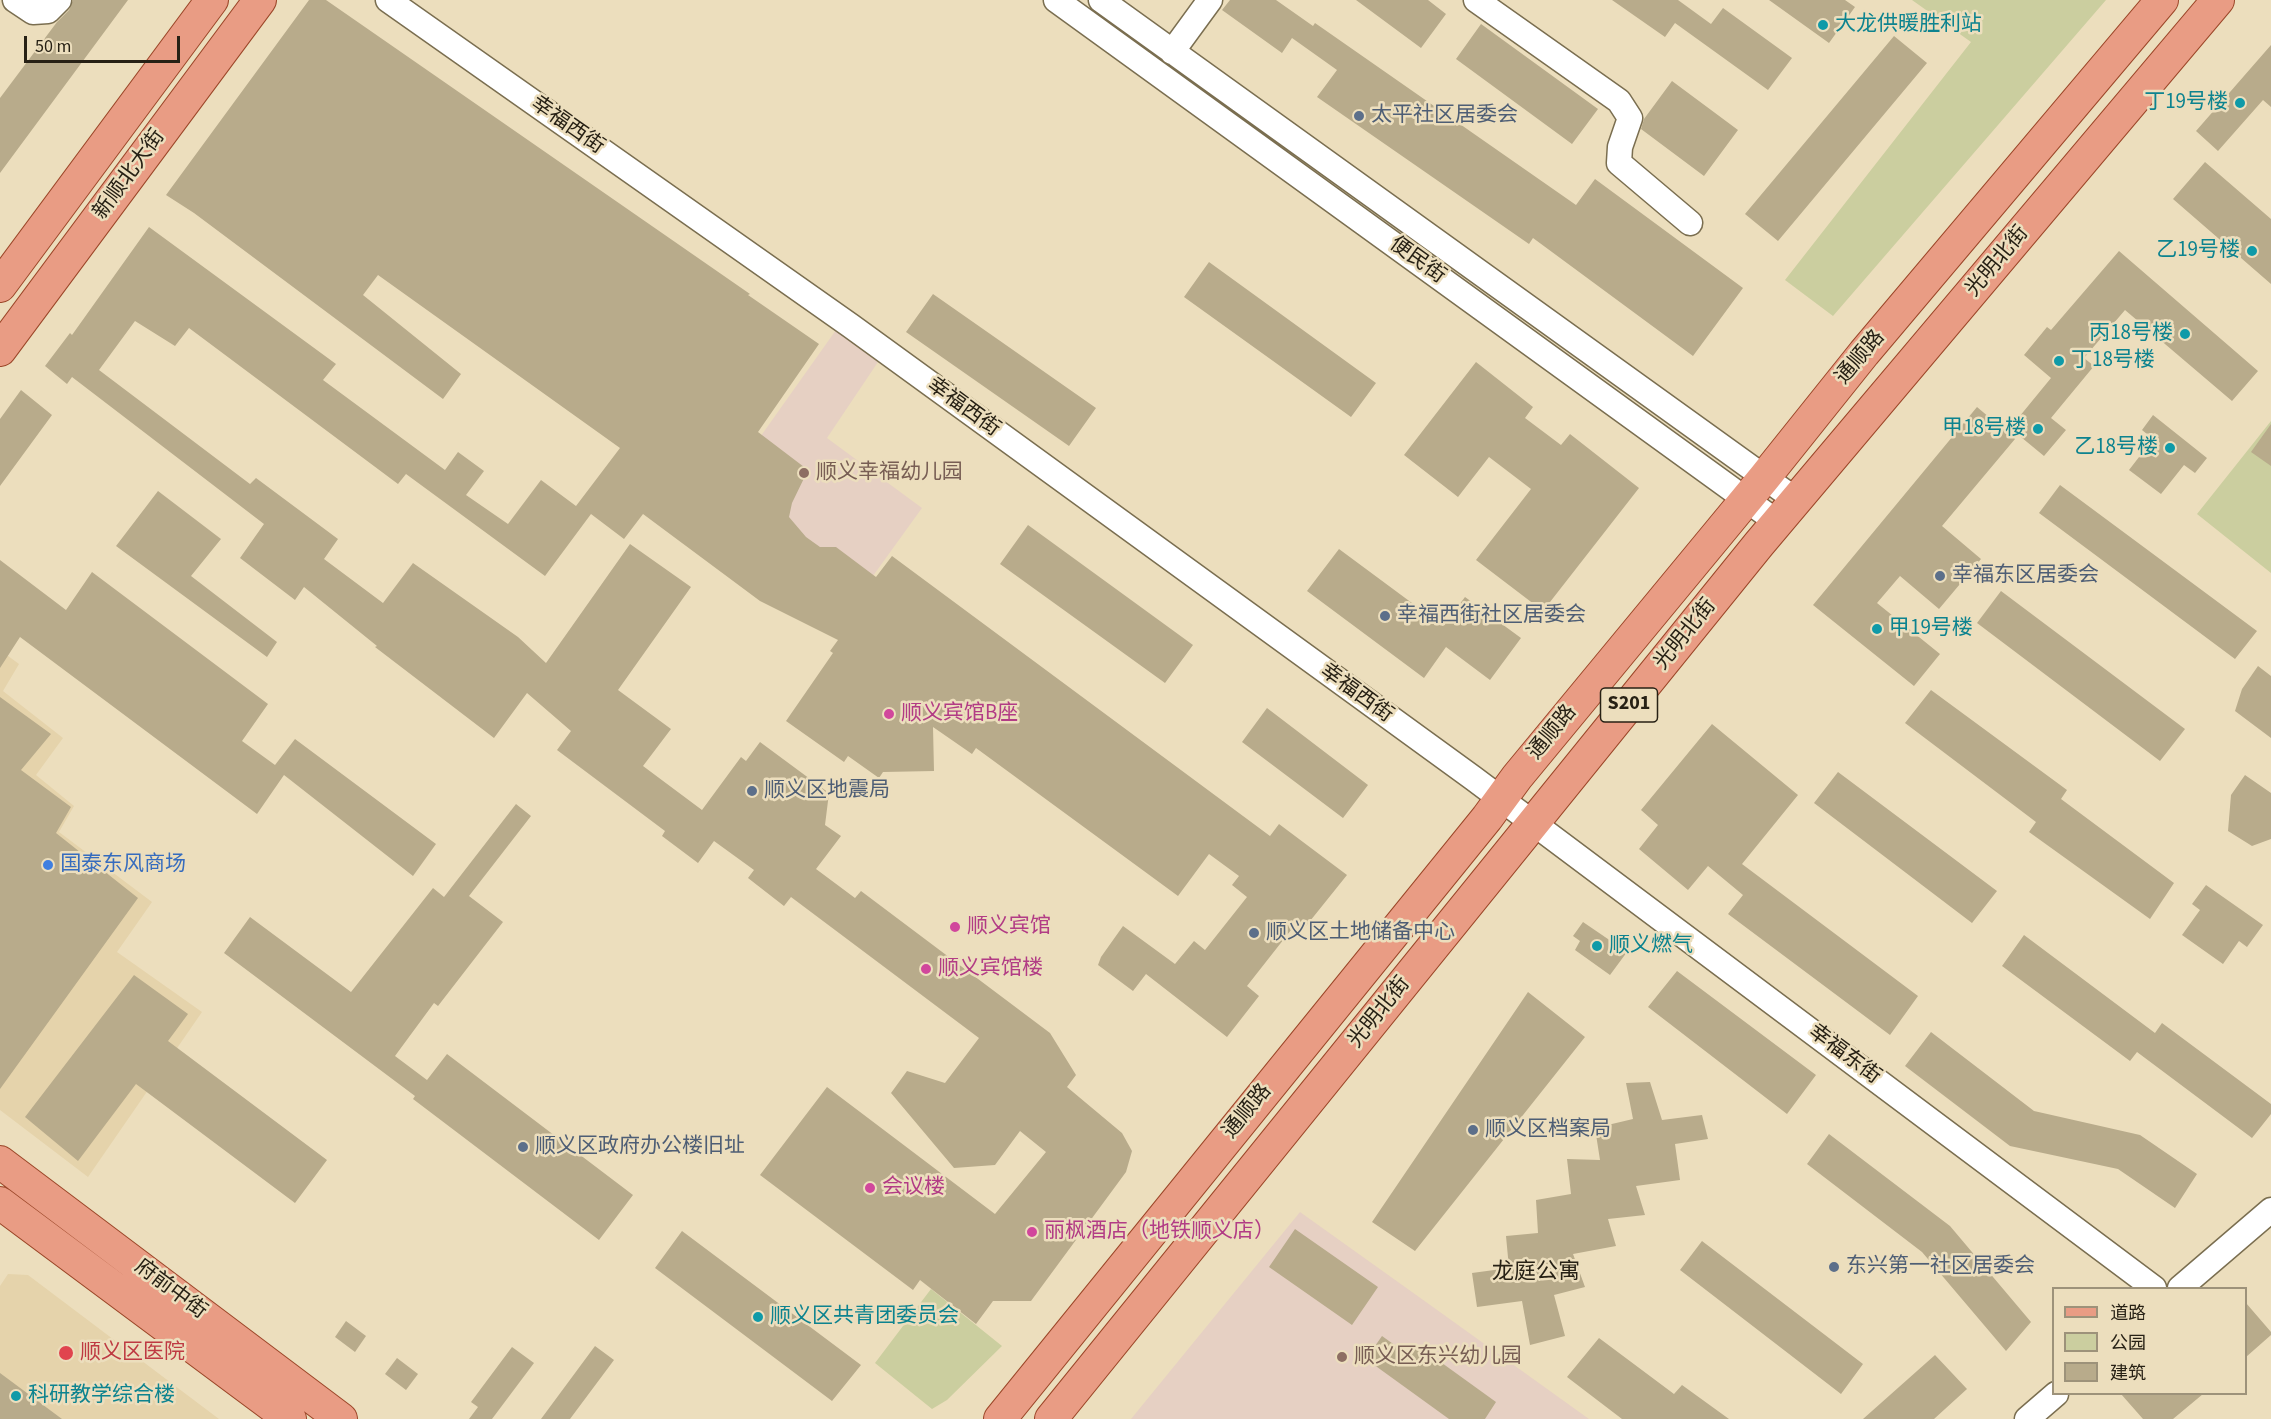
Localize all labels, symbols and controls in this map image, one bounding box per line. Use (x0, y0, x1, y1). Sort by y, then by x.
place label: 大龙供暖胜利站 (1835, 12, 1982, 38)
marker: 大龙供暖胜利站 (1816, 18, 1830, 32)
scale bar (27, 24, 183, 62)
text: 50 m (35, 34, 71, 59)
place label: 丁19号楼 (2144, 90, 2228, 116)
street label: 幸福西街 (525, 92, 609, 160)
marker: 丁19号楼 (2233, 96, 2247, 110)
place label: 太平社区居委会 (1371, 103, 1518, 129)
marker: 太平社区居委会 (1352, 109, 1366, 123)
street label: 新顺北大街 (89, 125, 171, 225)
street label: 光明北街 (1961, 222, 2035, 302)
street label: 便民街 (1384, 232, 1450, 290)
place label: 乙19号楼 (2156, 238, 2240, 264)
marker: 乙19号楼 (2245, 244, 2259, 258)
place label: 丙18号楼 (2089, 321, 2173, 347)
street label: 通顺路 (1831, 326, 1891, 390)
marker: 丙18号楼 (2178, 327, 2192, 341)
place label: 丁18号楼 (2071, 348, 2155, 374)
marker: 丁18号楼 (2052, 354, 2066, 368)
street label: 幸福西街 (922, 373, 1004, 443)
place label: 甲18号楼 (1942, 416, 2026, 442)
marker: 甲18号楼 (2031, 422, 2045, 436)
place label: 乙18号楼 (2074, 435, 2158, 461)
marker: 乙18号楼 (2163, 441, 2177, 455)
place label: 顺义幸福幼儿园 (816, 460, 963, 486)
marker: 顺义幸福幼儿园 (797, 466, 811, 480)
place label: 幸福东区居委会 (1952, 563, 2099, 589)
marker: 幸福东区居委会 (1933, 569, 1947, 583)
street label: 光明北街 (1650, 594, 1722, 676)
place label: 幸福西街社区居委会 (1397, 603, 1586, 629)
marker: 幸福西街社区居委会 (1378, 609, 1392, 623)
place label: 甲19号楼 (1889, 616, 1973, 642)
marker: 甲19号楼 (1870, 622, 1884, 636)
street label: 幸福西街 (1315, 659, 1397, 729)
road number: S201 (1600, 688, 1658, 722)
place label: 顺义宾馆B座 (901, 701, 1018, 727)
street label: 通顺路 (1523, 701, 1583, 765)
marker: 顺义宾馆B座 (882, 707, 896, 721)
place label: 顺义区地震局 (764, 778, 890, 804)
marker: 顺义区地震局 (745, 784, 759, 798)
place label: 国泰东风商场 (60, 852, 186, 878)
marker: 国泰东风商场 (41, 858, 55, 872)
place label: 顺义宾馆 (967, 914, 1051, 940)
marker: 顺义宾馆 (948, 920, 962, 934)
place label: 顺义区土地储备中心 (1266, 920, 1455, 946)
marker: 顺义区土地储备中心 (1247, 926, 1261, 940)
place label: 顺义燃气 (1609, 933, 1693, 959)
marker: 顺义燃气 (1590, 939, 1604, 953)
place label: 顺义宾馆楼 (938, 956, 1043, 982)
marker: 顺义宾馆楼 (919, 962, 933, 976)
street label: 光明北街 (1344, 972, 1416, 1054)
street label: 幸福东街 (1803, 1020, 1885, 1090)
street label: 通顺路 (1218, 1080, 1278, 1144)
place label: 顺义区档案局 (1485, 1117, 1611, 1143)
marker: 顺义区档案局 (1466, 1123, 1480, 1137)
place label: 顺义区政府办公楼旧址 (535, 1134, 745, 1160)
marker: 顺义区政府办公楼旧址 (516, 1140, 530, 1154)
place label: 会议楼 (882, 1175, 945, 1201)
marker: 会议楼 (863, 1181, 877, 1195)
place label: 丽枫酒店（地铁顺义店） (1044, 1219, 1275, 1245)
marker: 丽枫酒店（地铁顺义店） (1025, 1225, 1039, 1239)
place label: 东兴第一社区居委会 (1846, 1254, 2035, 1280)
street label: 府前中街 (129, 1255, 211, 1325)
district label: 龙庭公寓 (1492, 1260, 1580, 1286)
marker: 东兴第一社区居委会 (1827, 1260, 1841, 1274)
legend (2052, 1287, 2247, 1395)
text: 道路 (2110, 1301, 2146, 1326)
place label: 顺义区共青团委员会 (770, 1304, 959, 1330)
marker: 顺义区共青团委员会 (751, 1310, 765, 1324)
text: 公园 (2110, 1331, 2146, 1356)
place label: 顺义区医院 (80, 1340, 185, 1366)
marker: 顺义区医院 (57, 1344, 75, 1362)
place label: 顺义区东兴幼儿园 (1354, 1344, 1522, 1370)
marker: 顺义区东兴幼儿园 (1335, 1350, 1349, 1364)
text: 建筑 (2110, 1361, 2146, 1386)
place label: 科研教学综合楼 (28, 1383, 175, 1409)
marker: 科研教学综合楼 (9, 1389, 23, 1403)

